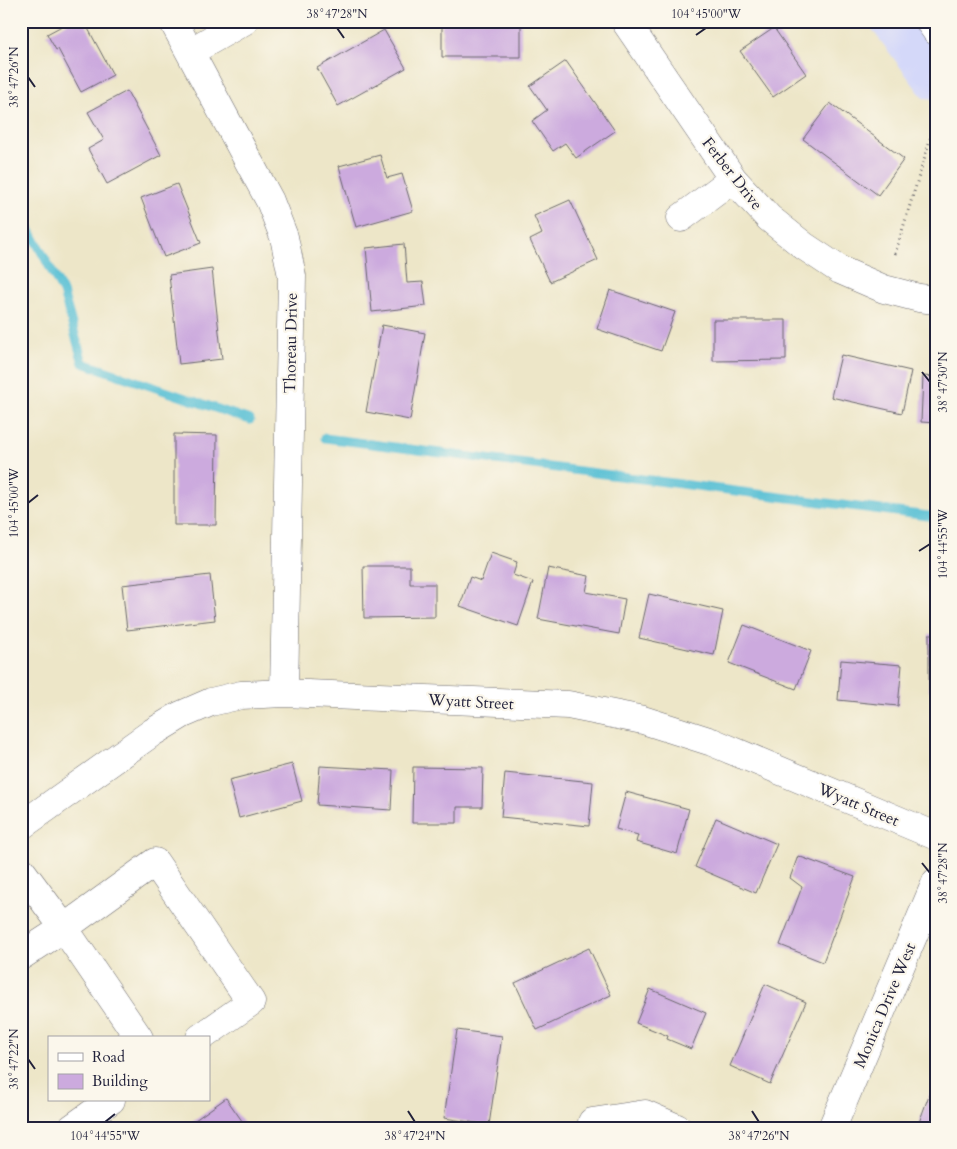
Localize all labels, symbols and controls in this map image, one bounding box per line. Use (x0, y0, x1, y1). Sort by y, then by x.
text: 38°47'28"N (307, 6, 368, 22)
text: 104°45'00"W (671, 6, 742, 22)
text: 38°47'26"N (6, 46, 22, 107)
street label: Ferber Drive (697, 133, 768, 215)
street label: Thoreau Drive (279, 292, 303, 394)
text: 38°47'30"N (935, 351, 951, 412)
text: 104°45'00"W (6, 467, 22, 538)
text: 104°44'55"W (935, 508, 951, 579)
street label: Wyatt Street (426, 689, 514, 715)
street label: Wyatt Street (814, 778, 902, 832)
text: 38°47'28"N (935, 842, 951, 903)
street label: Monica Drive West (849, 939, 921, 1071)
text: 38°47'22"N (6, 1028, 22, 1089)
legend (48, 1036, 210, 1102)
text: Road (92, 1047, 125, 1067)
text: Building (92, 1071, 148, 1091)
text: 104°44'55"W (70, 1128, 141, 1144)
text: 38°47'24"N (385, 1128, 446, 1144)
text: 38°47'26"N (729, 1128, 790, 1144)

